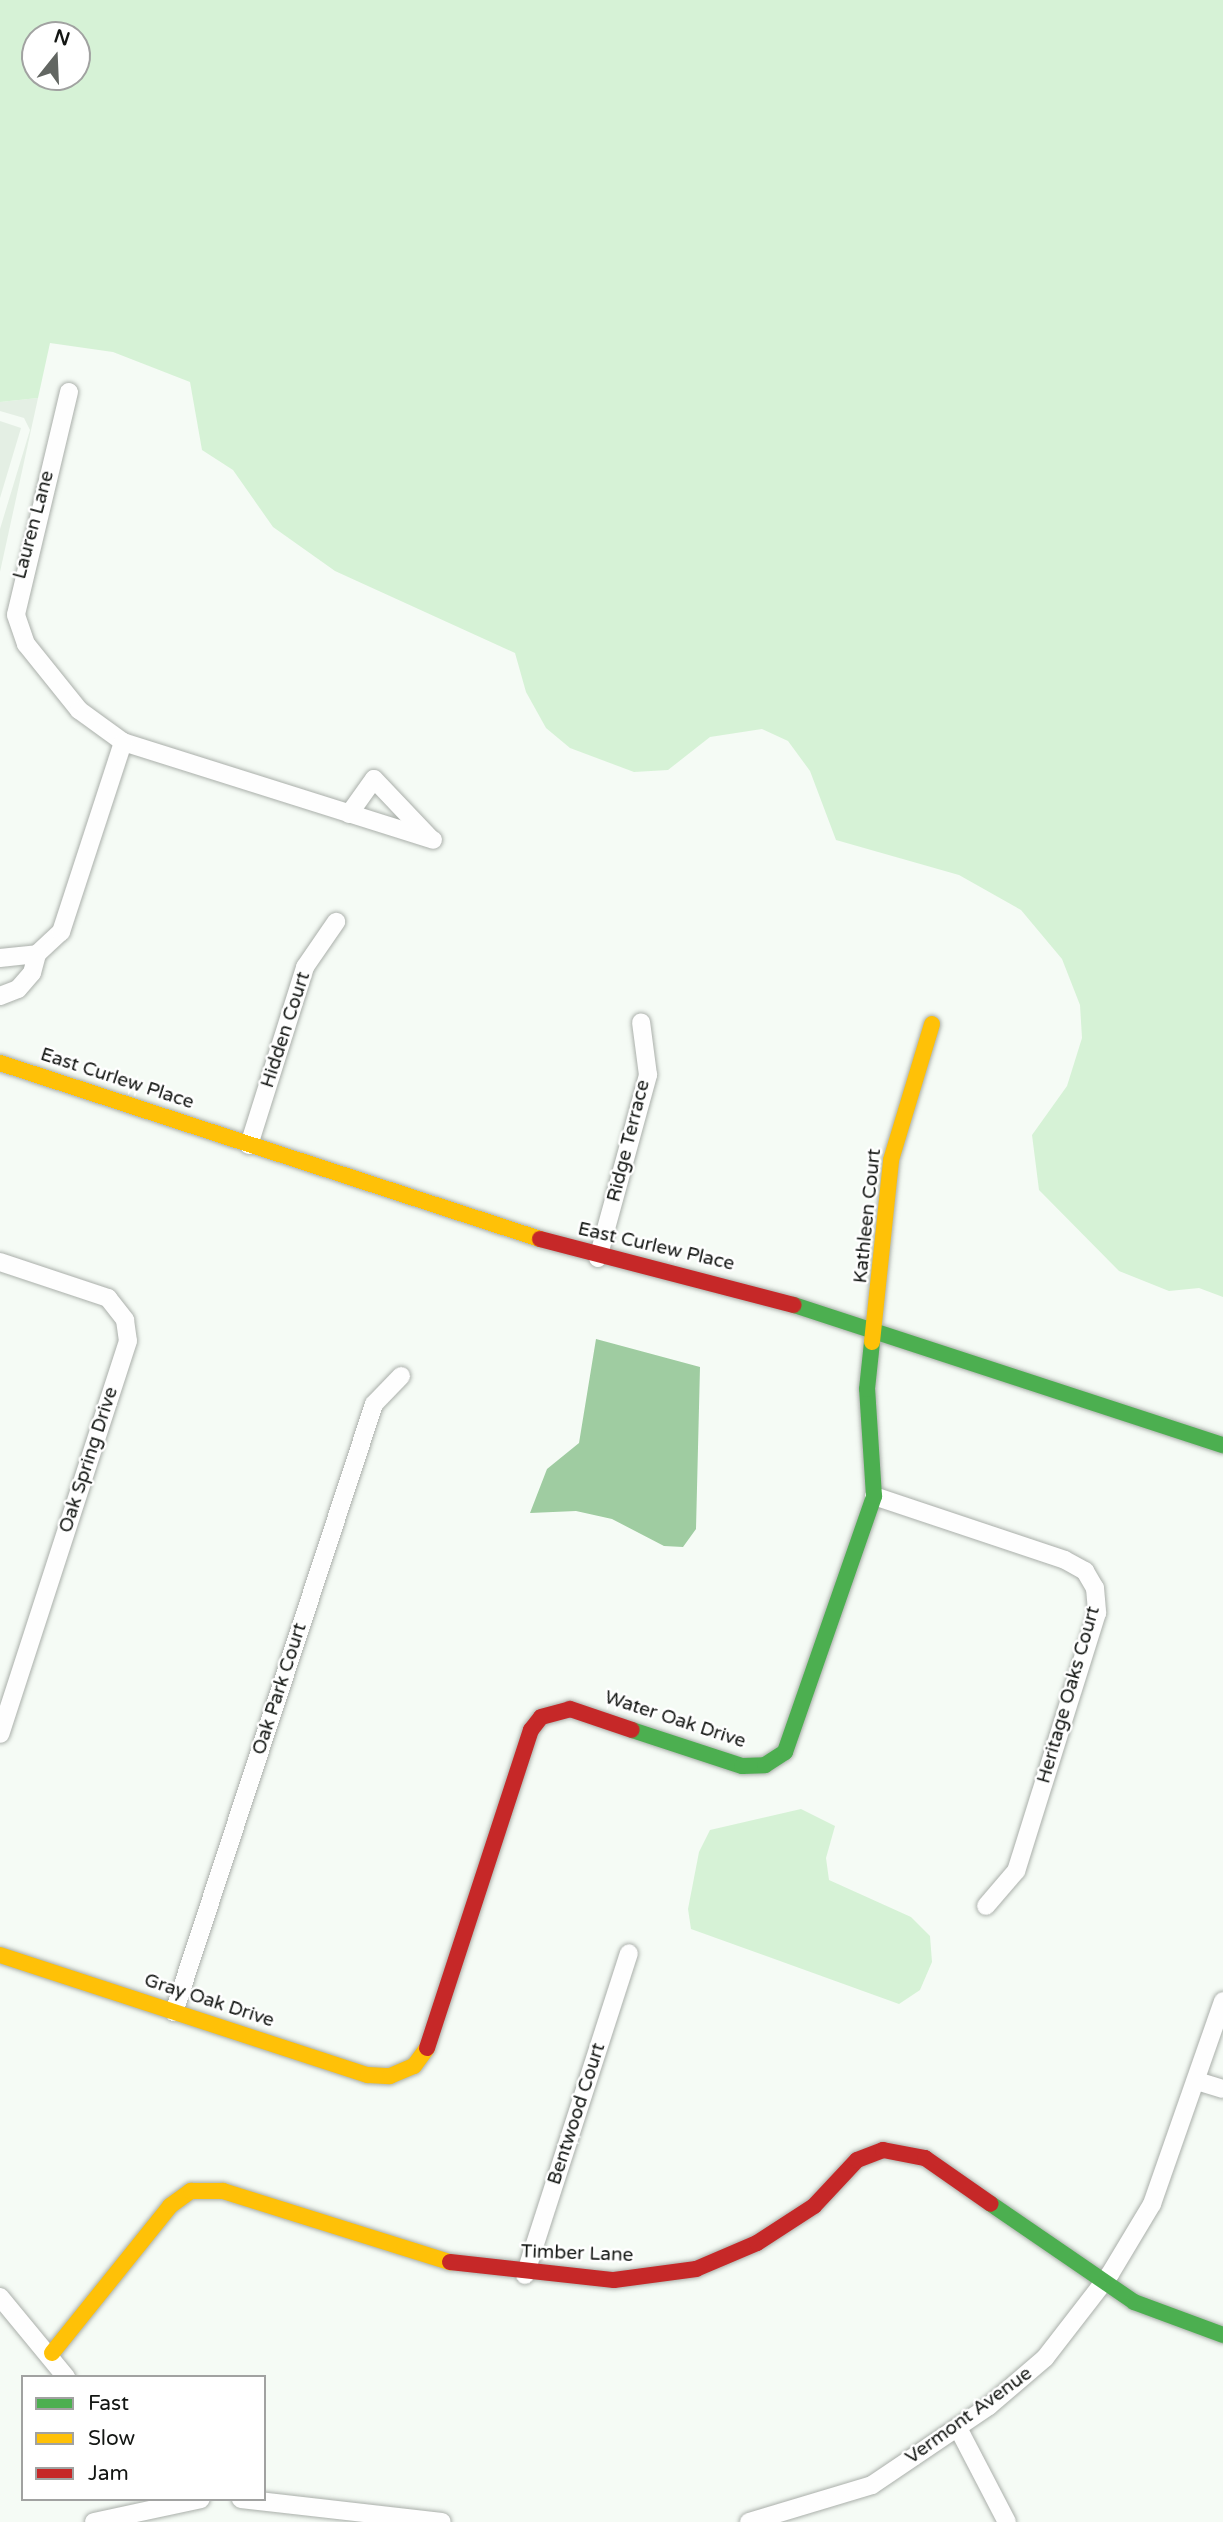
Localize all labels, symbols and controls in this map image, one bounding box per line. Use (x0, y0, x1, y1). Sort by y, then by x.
north arrow (21, 21, 91, 91)
text: N (51, 25, 73, 51)
street label: Lauren Lane (9, 468, 59, 582)
street label: Hidden Court (257, 969, 315, 1091)
street label: East Curlew Place (37, 1043, 197, 1115)
street label: Ridge Terrace (603, 1078, 655, 1204)
street label: Kathleen Court (850, 1148, 886, 1284)
street label: East Curlew Place (575, 1218, 737, 1276)
street label: Oak Spring Drive (55, 1384, 123, 1536)
street label: Heritage Oaks Court (1033, 1604, 1105, 1786)
street label: Oak Park Court (248, 1620, 312, 1758)
street label: Water Oak Drive (602, 1686, 748, 1754)
street label: Gray Oak Drive (141, 1969, 277, 2033)
street label: Bentwood Court (543, 2040, 611, 2188)
street label: Timber Lane (520, 2241, 634, 2267)
street label: Vermont Avenue (901, 2362, 1037, 2470)
legend (21, 2375, 266, 2501)
text: Fast (88, 2391, 129, 2416)
text: Slow (88, 2426, 135, 2451)
text: Jam (88, 2461, 129, 2486)

